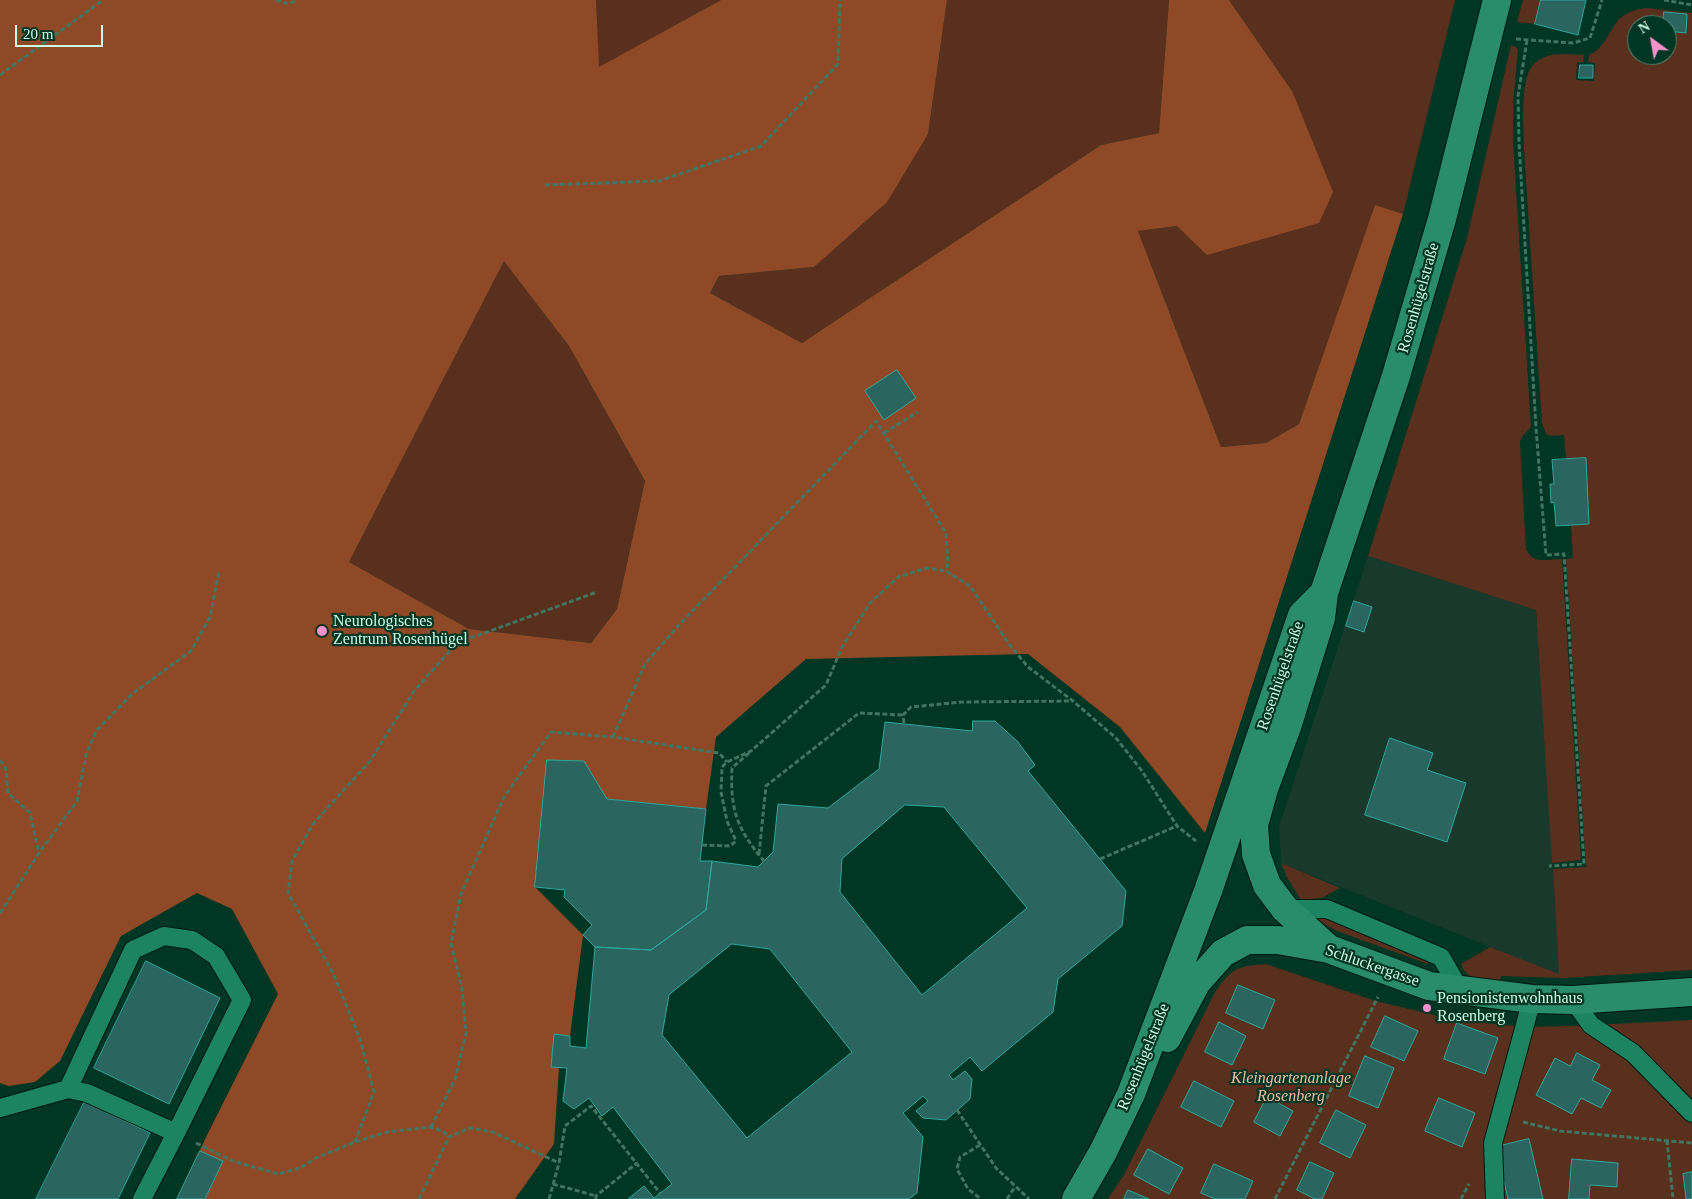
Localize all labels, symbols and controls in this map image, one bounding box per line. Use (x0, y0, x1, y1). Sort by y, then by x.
scale bar (18, 15, 105, 47)
north arrow (1627, 15, 1677, 65)
text: N (1636, 19, 1653, 37)
text: 20 m (23, 26, 53, 42)
street label: Rosenhügelstraße (1394, 241, 1444, 355)
place label: Neurologisches Zentrum Rosenhügel (333, 612, 468, 650)
street label: Rosenhügelstraße (1253, 619, 1309, 733)
marker: Neurologisches Zentrum Rosenhügel (315, 624, 329, 638)
street label: Schluckergasse (1322, 941, 1422, 991)
place label: Pensionistenwohnhaus Rosenberg (1437, 989, 1583, 1027)
street label: Rosenhügelstraße (1114, 1001, 1174, 1113)
marker: Pensionistenwohnhaus Rosenberg (1421, 1002, 1433, 1014)
park label: Kleingartenanlage Rosenberg (1231, 1069, 1351, 1107)

